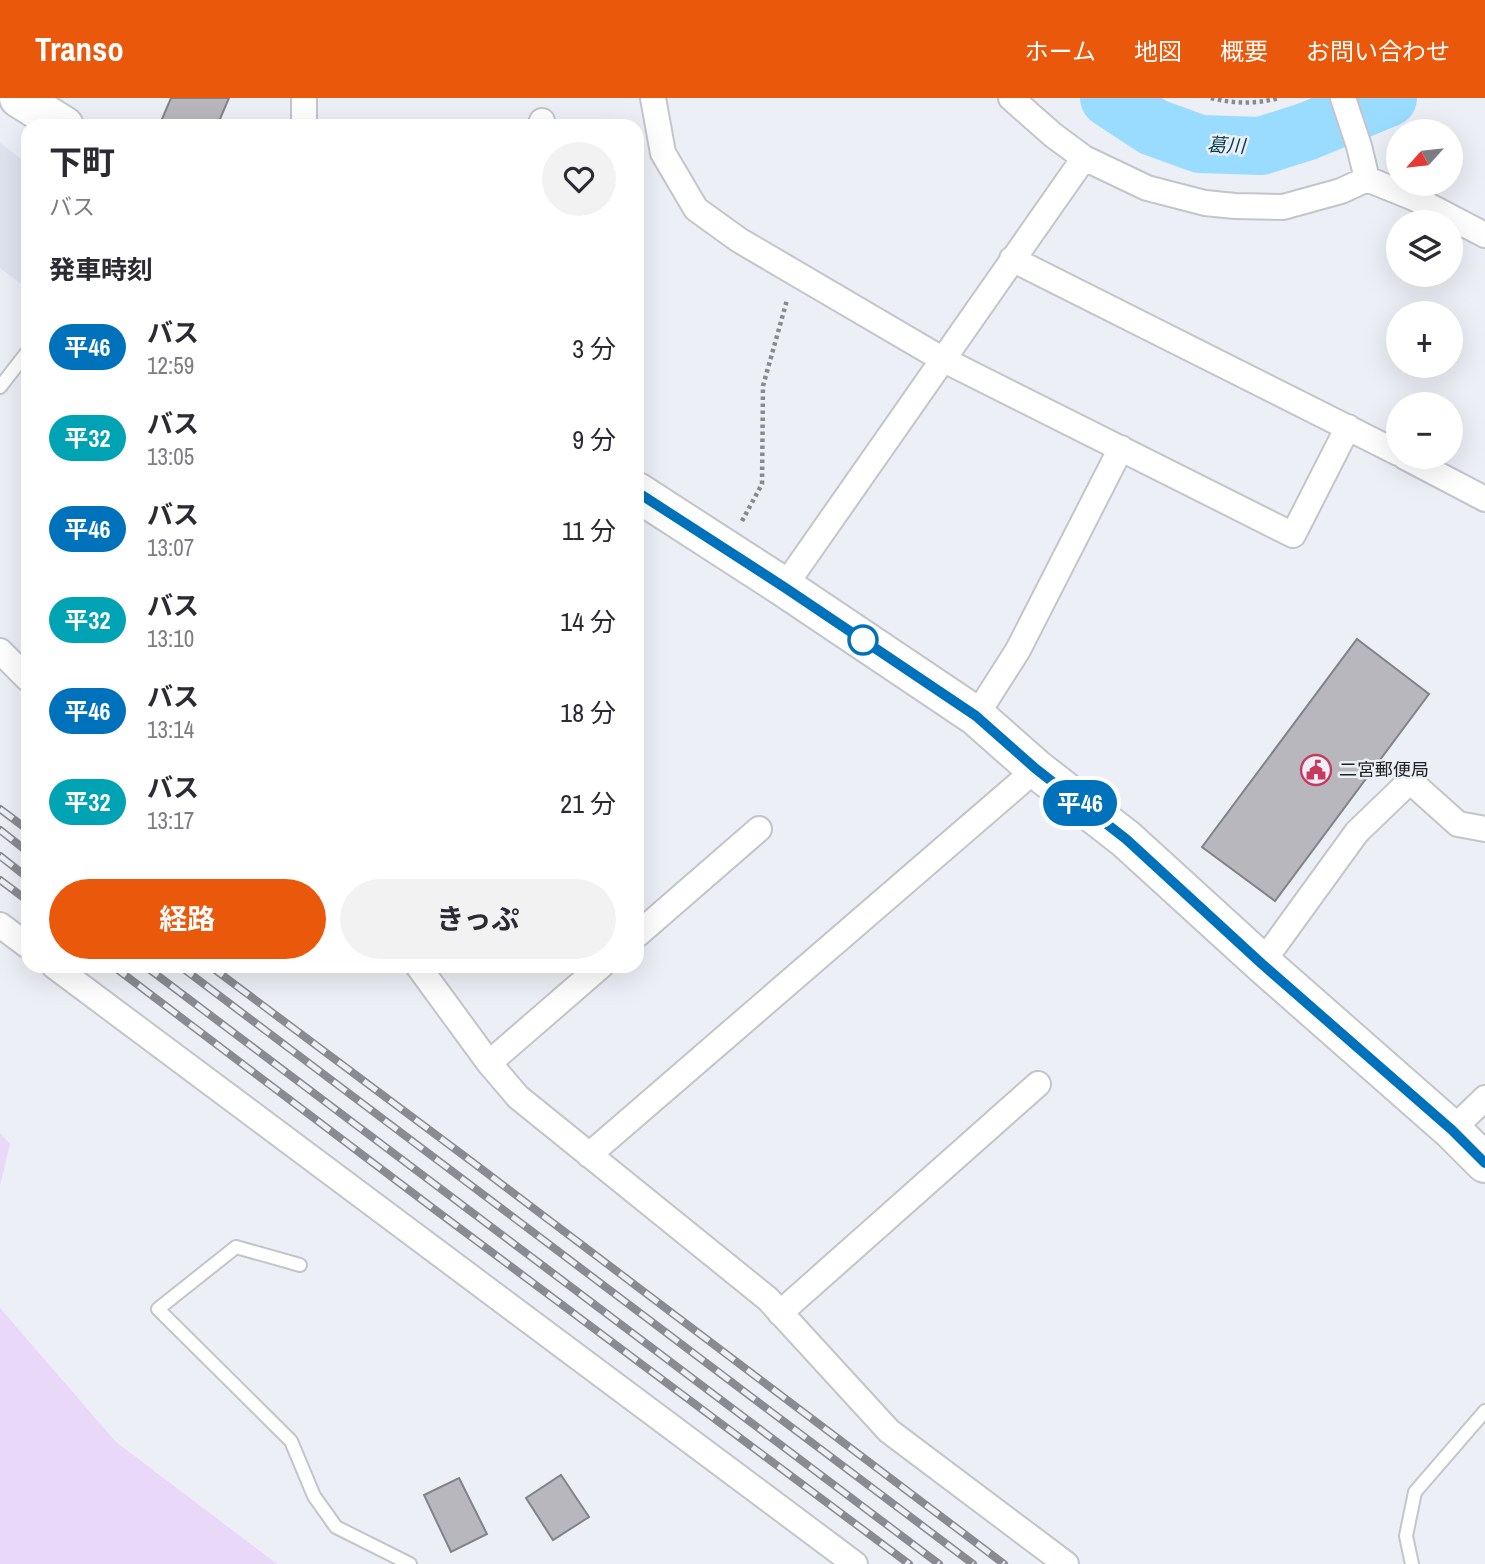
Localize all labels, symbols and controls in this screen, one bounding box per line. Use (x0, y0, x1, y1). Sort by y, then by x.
text: Transo (35, 27, 124, 71)
text: ホーム (1025, 35, 1096, 67)
text: 地図 (1134, 35, 1182, 67)
text: 概要 (1220, 35, 1268, 67)
text: お問い合わせ (1306, 35, 1450, 67)
north arrow (1386, 119, 1463, 196)
map controls (1386, 119, 1463, 469)
water label: 葛川 (1206, 131, 1248, 159)
text: 下町 (49, 140, 115, 184)
button: heart (542, 142, 616, 216)
text: バス (49, 191, 95, 222)
button: layers (1386, 210, 1463, 287)
text: 発車時刻 (49, 252, 153, 287)
button: + (1386, 301, 1463, 378)
text: バス (147, 315, 199, 350)
text: 平46 (65, 331, 110, 363)
text: 3 分 (572, 331, 616, 366)
text: 12:59 (147, 350, 194, 381)
button: − (1386, 392, 1463, 469)
text: バス (147, 406, 199, 441)
text: 平32 (65, 422, 110, 454)
text: 9 分 (572, 422, 616, 457)
text: 13:05 (147, 441, 194, 472)
text: バス (147, 497, 199, 532)
text: 平46 (65, 513, 110, 545)
text: 11 分 (562, 513, 616, 548)
text: 13:07 (147, 532, 194, 563)
text: バス (147, 588, 199, 623)
text: 平32 (65, 604, 110, 636)
text: 14 分 (560, 604, 616, 639)
text: 13:10 (147, 623, 194, 654)
unlabelled marker (848, 625, 878, 655)
text: バス (147, 679, 199, 714)
text: 平46 (65, 695, 110, 727)
text: 18 分 (560, 695, 616, 730)
text: 13:14 (147, 714, 194, 745)
public building icon: 二宮郵便局 (1299, 753, 1333, 787)
place label: 二宮郵便局 (1339, 757, 1429, 782)
text: バス (147, 770, 199, 805)
line badge: 平46 (1040, 780, 1120, 826)
text: 平32 (65, 786, 110, 818)
text: 21 分 (560, 786, 616, 821)
text: 平46 (1057, 787, 1103, 819)
text: 13:17 (147, 805, 194, 836)
button: 経路 (49, 879, 326, 959)
button: きっぷ (340, 879, 616, 959)

